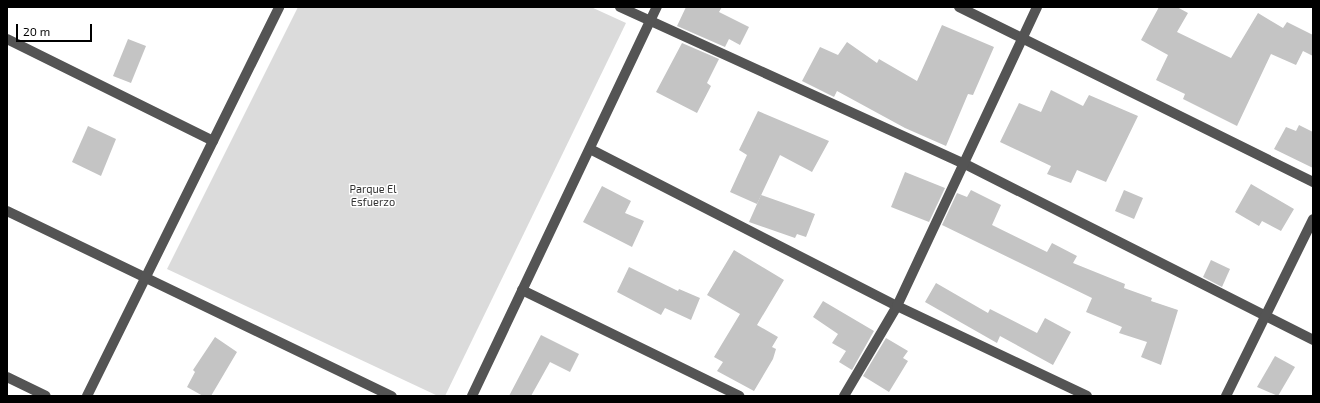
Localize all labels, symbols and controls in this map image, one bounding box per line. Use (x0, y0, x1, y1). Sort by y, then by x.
scale bar (18, 16, 94, 42)
text: 20 m (23, 24, 50, 38)
park label: Parque El Esfuerzo (349, 183, 397, 209)

